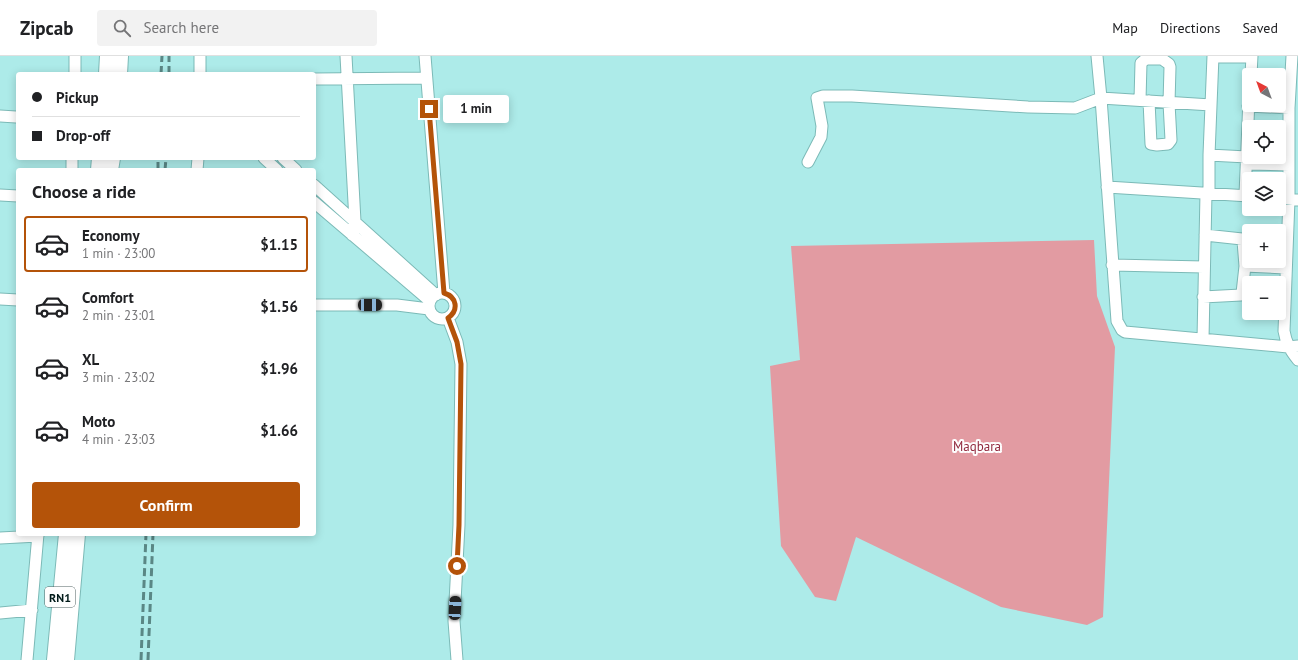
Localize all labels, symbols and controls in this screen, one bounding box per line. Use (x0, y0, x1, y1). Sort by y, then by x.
search box (97, 10, 377, 46)
text: Zipcab (20, 16, 73, 40)
icon: search (111, 17, 133, 39)
text: Search here (143, 18, 219, 37)
text: Map (1112, 19, 1138, 37)
text: Directions (1160, 19, 1220, 37)
text: Saved (1242, 19, 1278, 37)
north arrow (1242, 68, 1286, 112)
map controls (1242, 68, 1286, 320)
text: Pickup (56, 88, 99, 107)
callout: 1 min (443, 95, 509, 123)
route end (420, 100, 438, 118)
text: 1 min (460, 100, 492, 117)
button: locate (1242, 120, 1286, 164)
text: Drop-off (56, 126, 110, 145)
button: layers (1242, 172, 1286, 216)
text: Choose a ride (32, 180, 136, 203)
button: + (1242, 224, 1286, 268)
icon: car (34, 226, 70, 262)
text: Economy (82, 226, 140, 245)
text: $1.15 (260, 235, 298, 254)
text: 1 min · 23:00 (82, 245, 155, 262)
button: − (1242, 276, 1286, 320)
icon: car (34, 288, 70, 324)
text: Comfort (82, 288, 134, 307)
text: $1.56 (260, 297, 298, 316)
car (358, 299, 382, 311)
text: 2 min · 23:01 (82, 307, 155, 324)
icon: car (34, 350, 70, 386)
text: XL (82, 350, 99, 369)
text: $1.96 (260, 359, 298, 378)
text: 3 min · 23:02 (82, 369, 155, 386)
icon: car (34, 412, 70, 448)
text: Moto (82, 412, 115, 431)
text: $1.66 (260, 421, 298, 440)
text: 4 min · 23:03 (82, 431, 155, 448)
park label: Maqbara (953, 438, 1001, 455)
button: Confirm (32, 482, 300, 528)
route start (448, 557, 466, 575)
road number: RN1 (45, 587, 75, 607)
car (448, 596, 462, 620)

